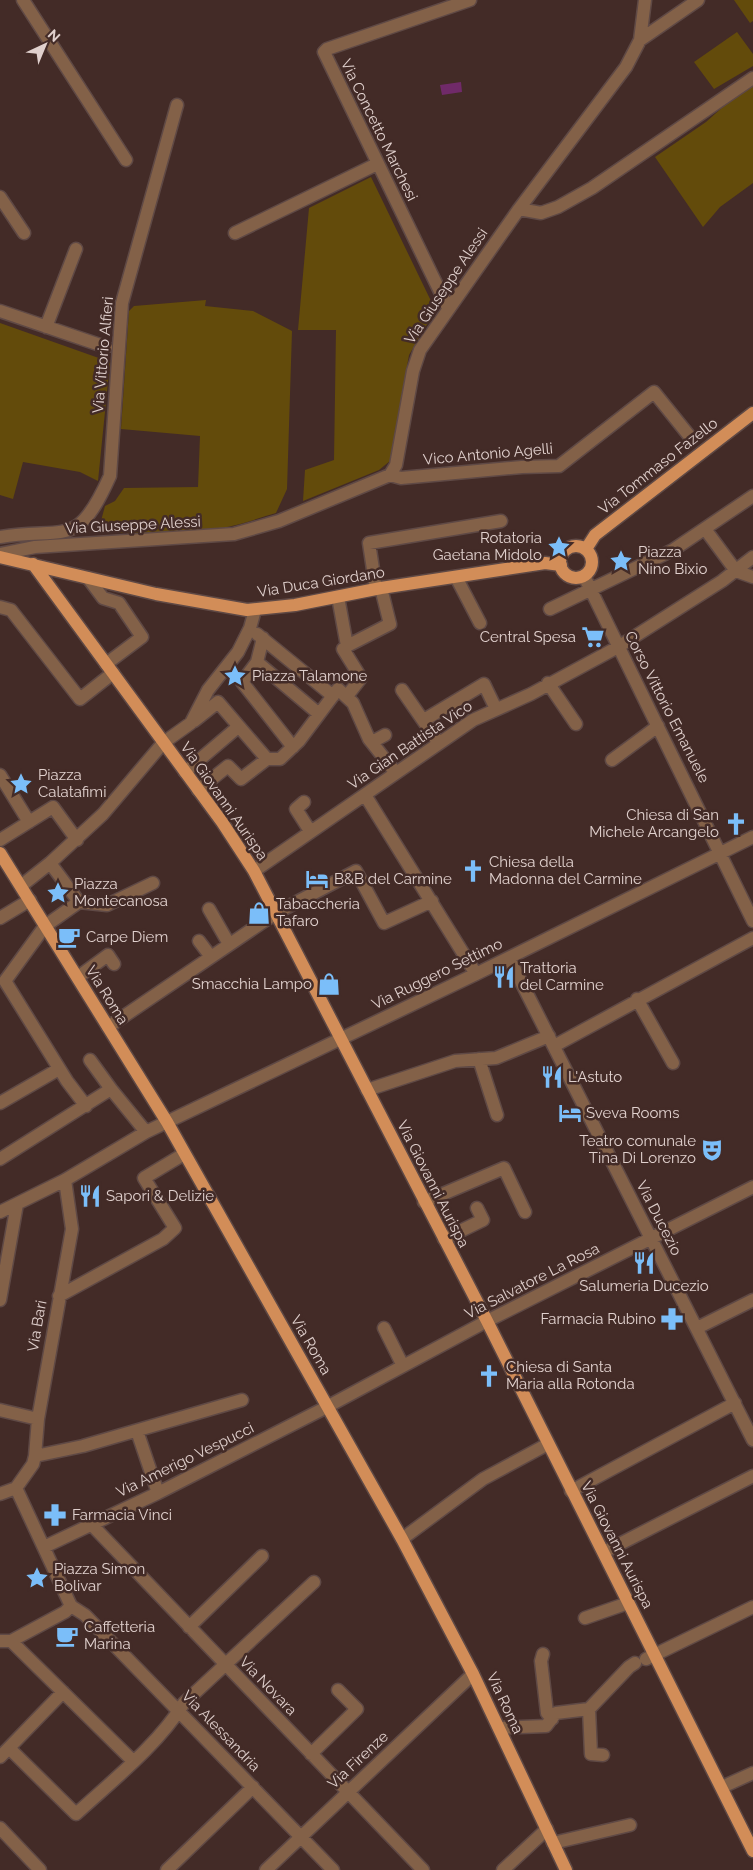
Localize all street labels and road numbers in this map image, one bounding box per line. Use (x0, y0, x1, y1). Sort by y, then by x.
street label: Via Concetto Marchesi (337, 56, 421, 204)
street label: Via Giuseppe Alessi (401, 225, 491, 347)
street label: Via Vittorio Alfieri (89, 296, 117, 414)
street label: Via Tommaso Fazello (595, 414, 721, 518)
street label: Vico Antonio Agelli (422, 439, 554, 469)
street label: Via Giuseppe Alessi (65, 512, 201, 538)
street label: Via Duca Giordano (256, 563, 386, 601)
street label: Corso Vittorio Emanuele (621, 628, 713, 786)
street label: Via Gian Battista Vico (344, 697, 476, 793)
street label: Via Giovanni Aurispa (176, 738, 272, 864)
street label: Via Ruggero Settimo (369, 935, 505, 1013)
street label: Via Roma (82, 962, 132, 1028)
street label: Via Giovanni Aurispa (393, 1117, 473, 1251)
street label: Via Ducezio (632, 1178, 686, 1258)
street label: Via Salvatore La Rosa (462, 1239, 602, 1323)
street label: Via Bari (24, 1299, 50, 1353)
street label: Via Roma (287, 1312, 335, 1378)
street label: Via Amerigo Vespucci (113, 1419, 257, 1501)
street label: Via Giovanni Aurispa (577, 1478, 657, 1612)
street label: Via Novara (235, 1653, 301, 1719)
street label: Via Roma (483, 1669, 527, 1737)
street label: Via Alessandria (178, 1687, 264, 1775)
street label: Via Firenze (324, 1727, 392, 1793)

